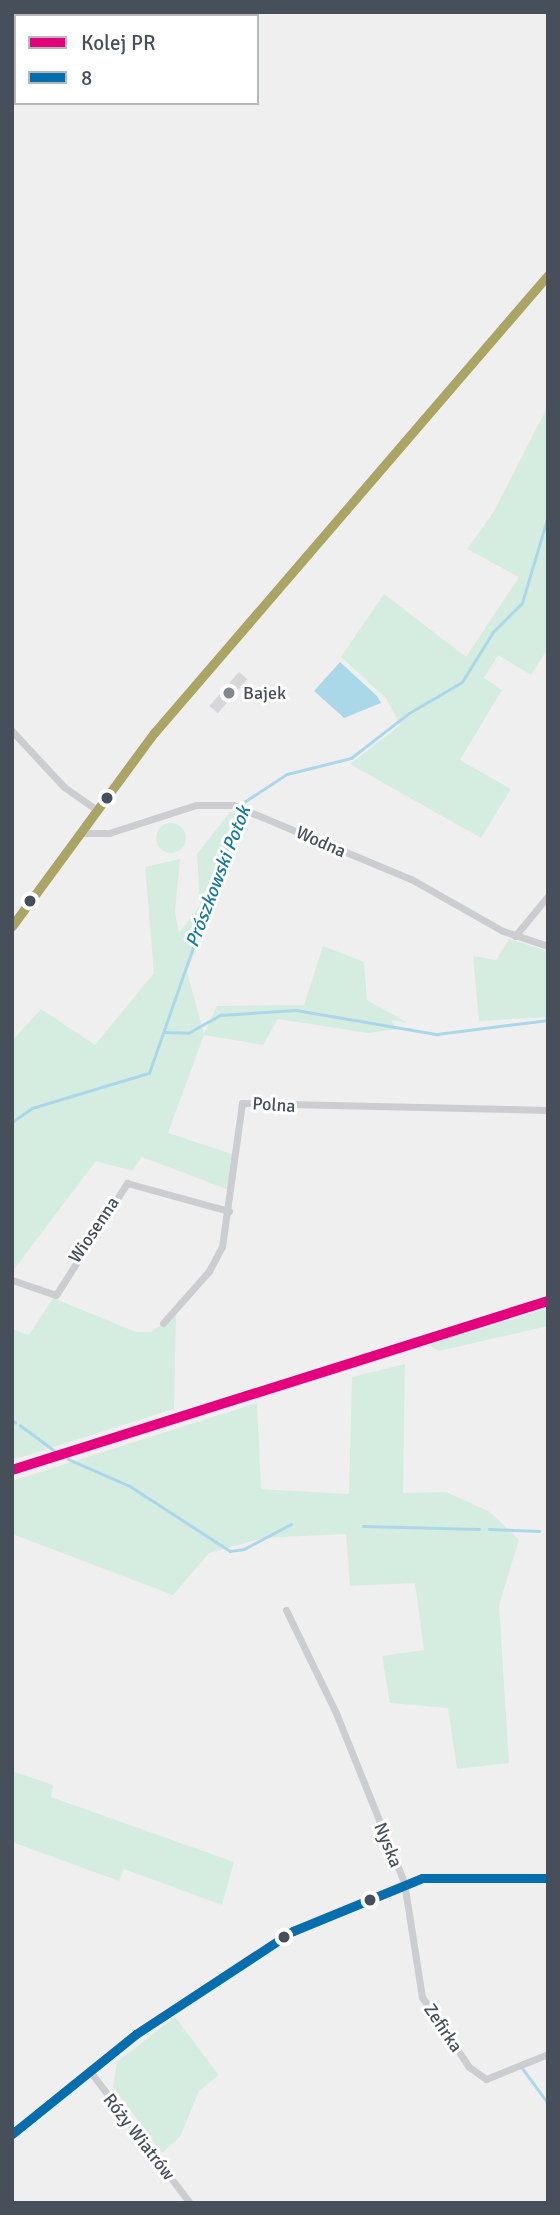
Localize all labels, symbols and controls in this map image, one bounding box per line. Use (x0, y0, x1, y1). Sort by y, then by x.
legend (14, 14, 259, 105)
text: Kolej PR (81, 30, 156, 56)
text: 8 (81, 65, 92, 91)
place label: Bajek (243, 682, 286, 704)
marker: Bajek (221, 685, 237, 701)
unlabelled marker (100, 791, 114, 805)
water label: Prószkowski Potok (182, 803, 256, 951)
street label: Wodna (293, 821, 349, 863)
unlabelled marker (23, 894, 37, 908)
street label: Polna (252, 1093, 296, 1117)
street label: Wiosenna (64, 1193, 124, 1267)
street label: Nyska (369, 1819, 407, 1871)
unlabelled marker (363, 1893, 377, 1907)
unlabelled marker (277, 1930, 291, 1944)
street label: Zefirka (419, 2000, 467, 2056)
street label: Róży Wiatrów (98, 2089, 180, 2185)

